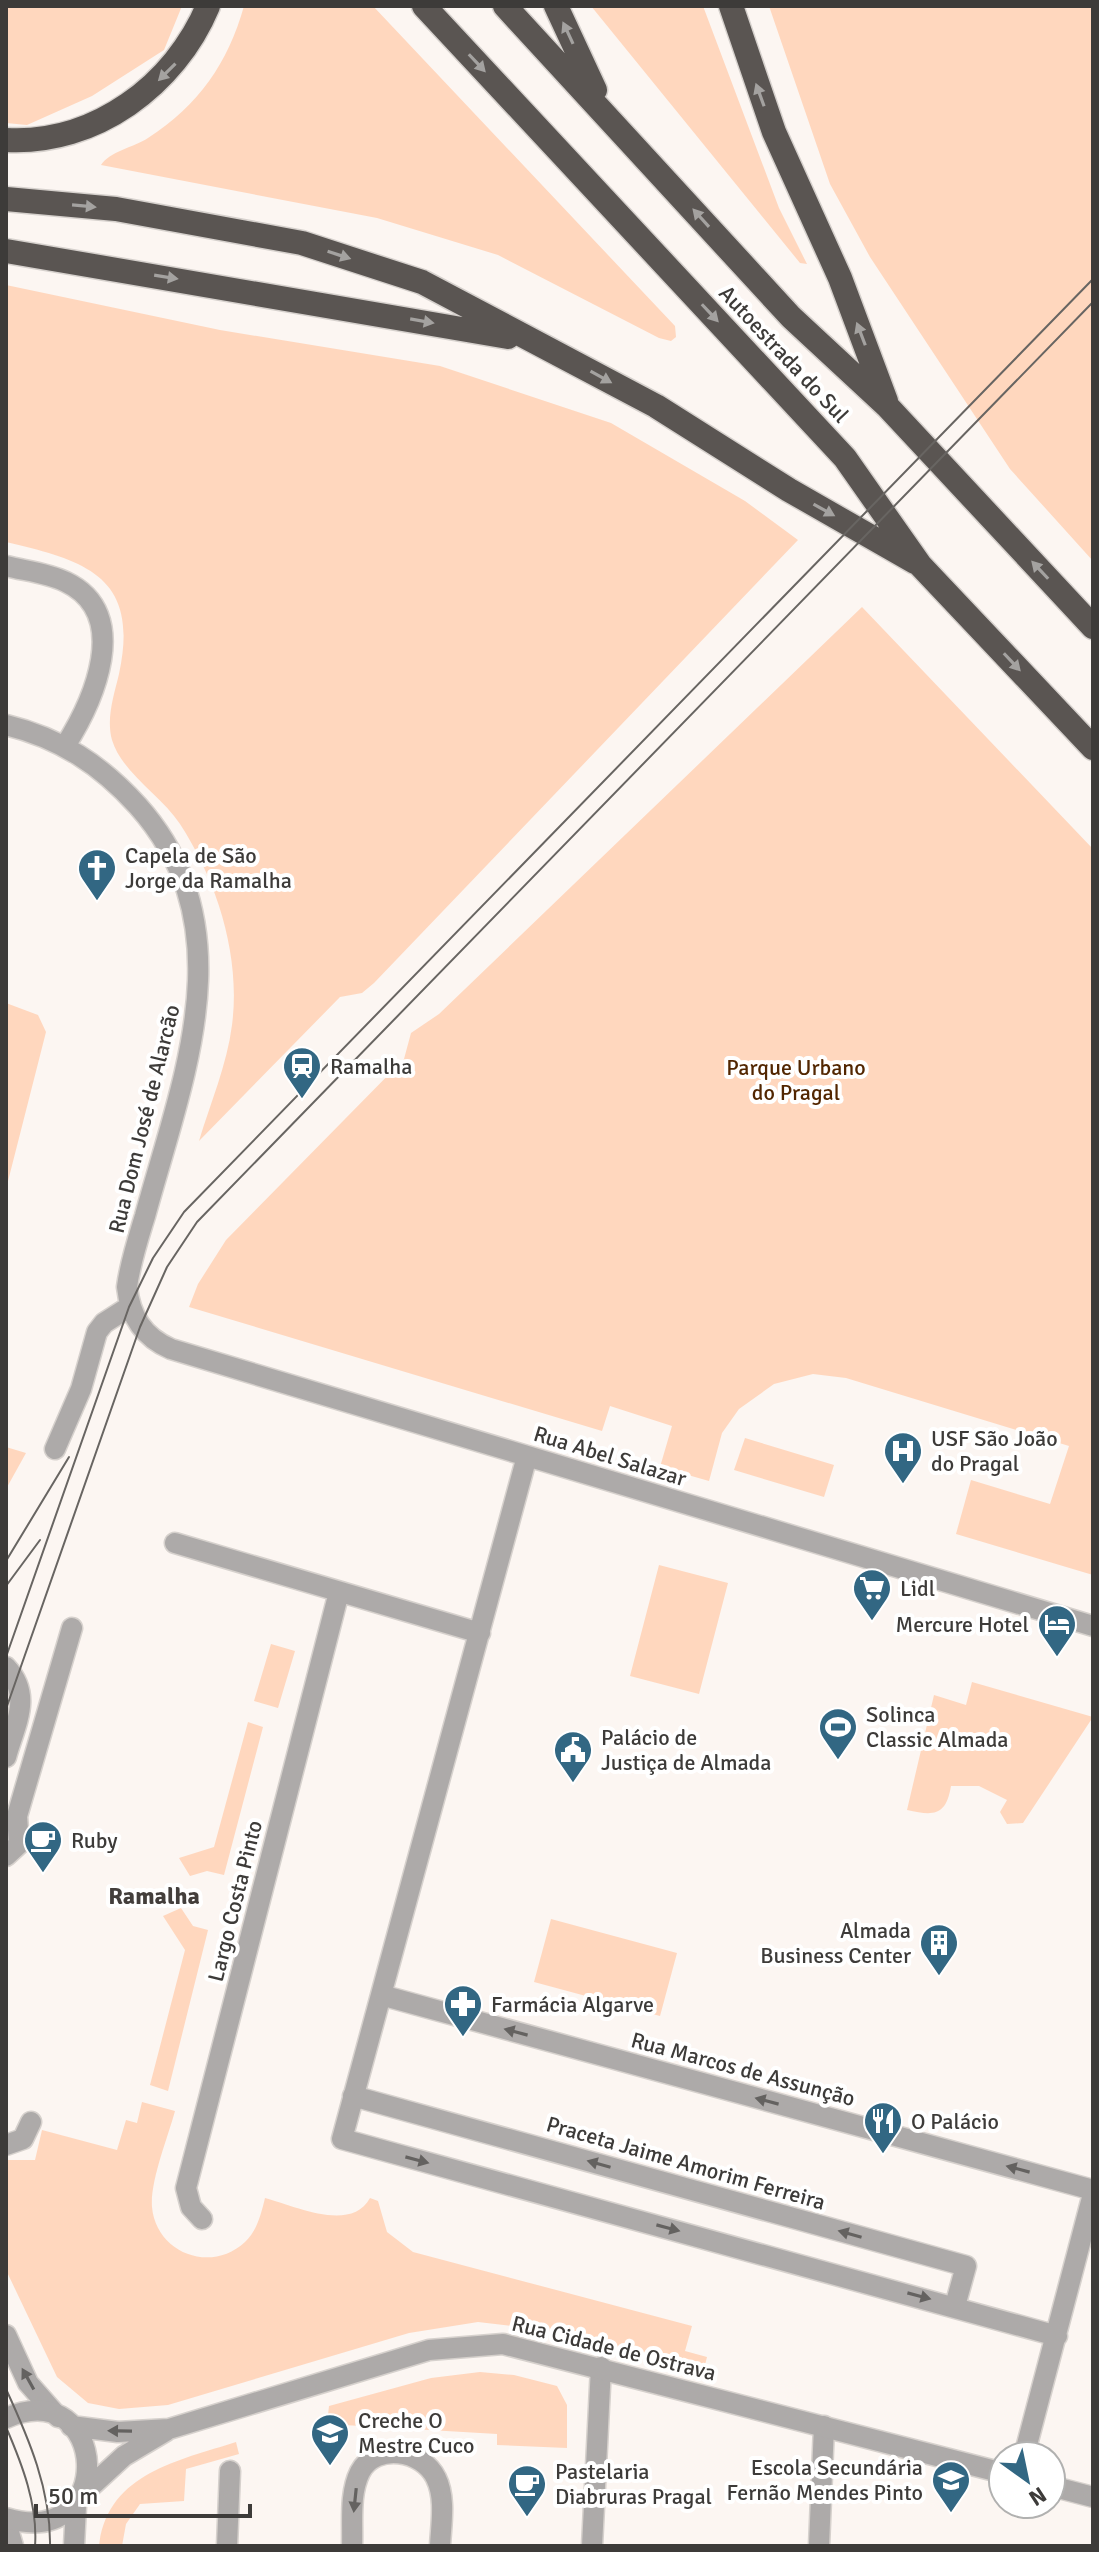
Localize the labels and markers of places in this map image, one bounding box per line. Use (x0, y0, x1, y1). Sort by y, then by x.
place label: Capela de São Jorge da Ramalha (125, 842, 292, 894)
church icon: Capela de São Jorge da Ramalha (76, 847, 118, 902)
station icon: Ramalha (281, 1045, 323, 1100)
place label: Ramalha (330, 1053, 412, 1080)
place label: USF São João do Pragal (931, 1425, 1058, 1477)
hospital icon: USF São João do Pragal (882, 1430, 924, 1485)
supermarket icon: Lidl (851, 1567, 893, 1622)
place label: Lidl (900, 1575, 935, 1602)
hotel icon: Mercure Hotel (1036, 1603, 1078, 1658)
place label: Mercure Hotel (896, 1611, 1029, 1638)
place label: Solinca Classic Almada (866, 1701, 1009, 1753)
sports icon: Solinca Classic Almada (817, 1706, 859, 1761)
place label: Palácio de Justiça de Almada (601, 1724, 771, 1776)
public building icon: Palácio de Justiça de Almada (552, 1729, 594, 1784)
cafe icon: Ruby (22, 1819, 64, 1874)
place label: Ruby (71, 1827, 118, 1854)
place label: Almada Business Center (760, 1917, 911, 1969)
building icon: Almada Business Center (918, 1922, 960, 1977)
pharmacy icon: Farmácia Algarve (442, 1983, 484, 2038)
place label: Farmácia Algarve (491, 1991, 654, 2018)
restaurant icon: O Palácio (862, 2100, 904, 2155)
place label: O Palácio (911, 2108, 999, 2135)
place label: Creche O Mestre Cuco (358, 2407, 474, 2459)
school or university icon: Creche O Mestre Cuco (309, 2412, 351, 2467)
place label: Escola Secundária Fernão Mendes Pinto (726, 2454, 923, 2506)
place label: Pastelaria Diabruras Pragal (555, 2458, 712, 2510)
school or university icon: Escola Secundária Fernão Mendes Pinto (930, 2459, 972, 2514)
cafe icon: Pastelaria Diabruras Pragal (506, 2463, 548, 2518)

